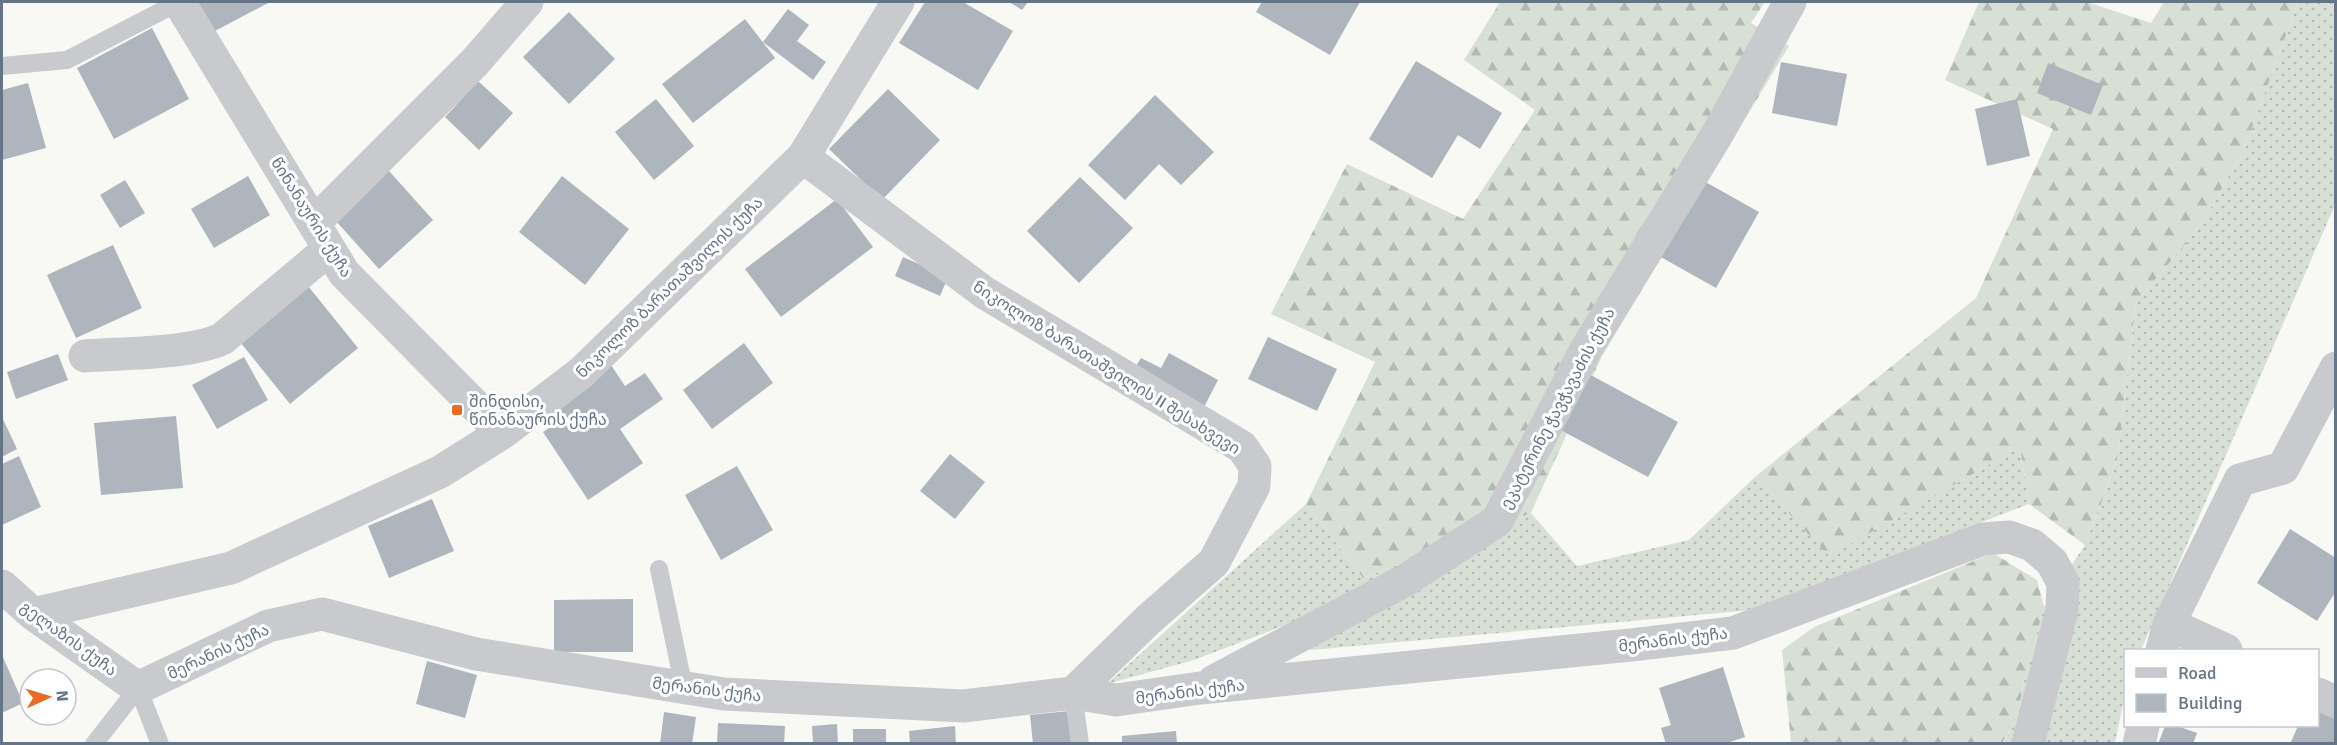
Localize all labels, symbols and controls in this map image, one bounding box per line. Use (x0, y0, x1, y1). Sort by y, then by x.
street label: წინანაურის ქუჩა (266, 154, 356, 281)
street label: ნიკოლოზ ბარათაშვილის ქუჩა (572, 193, 767, 383)
street label: ნიკოლოზ ბარათაშვილის II შესახვევი (969, 277, 1244, 459)
street label: ეკატერინე ჭავჭავაძის ქუჩა (1496, 304, 1620, 512)
place label: შინდისი, წინანაურის ქუჩა (469, 392, 607, 430)
marker: შინდისი, წინანაურის ქუჩა (450, 403, 464, 417)
street label: გელაზის ქუჩა (16, 597, 121, 681)
street label: მერანის ქუჩა (164, 620, 272, 684)
street label: მერანის ქუჩა (1617, 623, 1729, 657)
legend (2124, 649, 2319, 727)
text: Road (2178, 662, 2217, 684)
north arrow (18, 667, 78, 727)
street label: მერანის ქუჩა (651, 673, 763, 707)
street label: მერანის ქუჩა (1134, 675, 1246, 709)
text: N (52, 690, 72, 702)
text: Building (2178, 692, 2242, 714)

